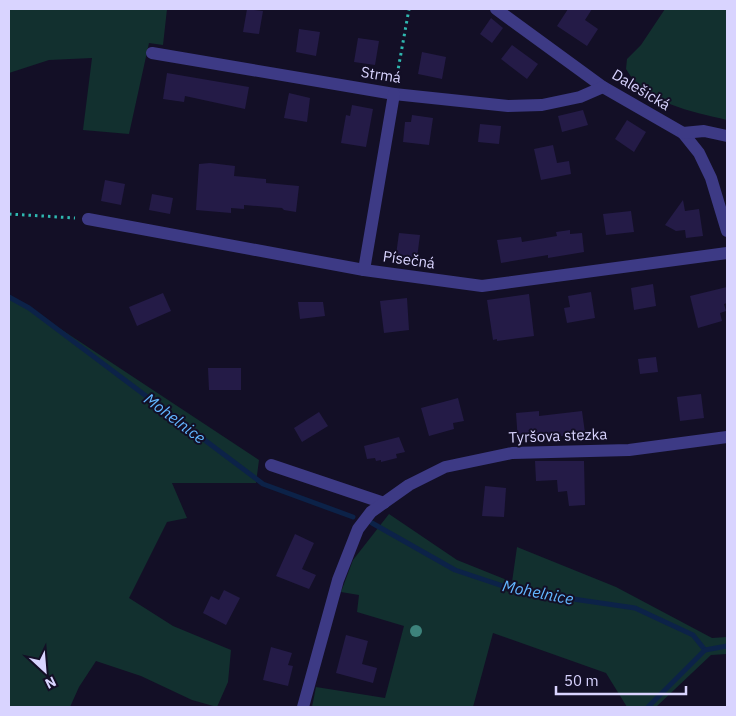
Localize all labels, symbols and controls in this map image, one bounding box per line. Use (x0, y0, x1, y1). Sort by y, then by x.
street label: Strmá (360, 62, 403, 87)
street label: Dalešická (609, 65, 674, 114)
street label: Písečná (382, 246, 436, 273)
water label: Mohelnice (140, 388, 210, 448)
street label: Tyršova stezka (508, 424, 608, 447)
water label: Mohelnice (501, 575, 575, 609)
north arrow (20, 646, 70, 696)
scale bar (556, 664, 686, 696)
text: 50 m (564, 671, 599, 690)
text: N (42, 672, 59, 693)

